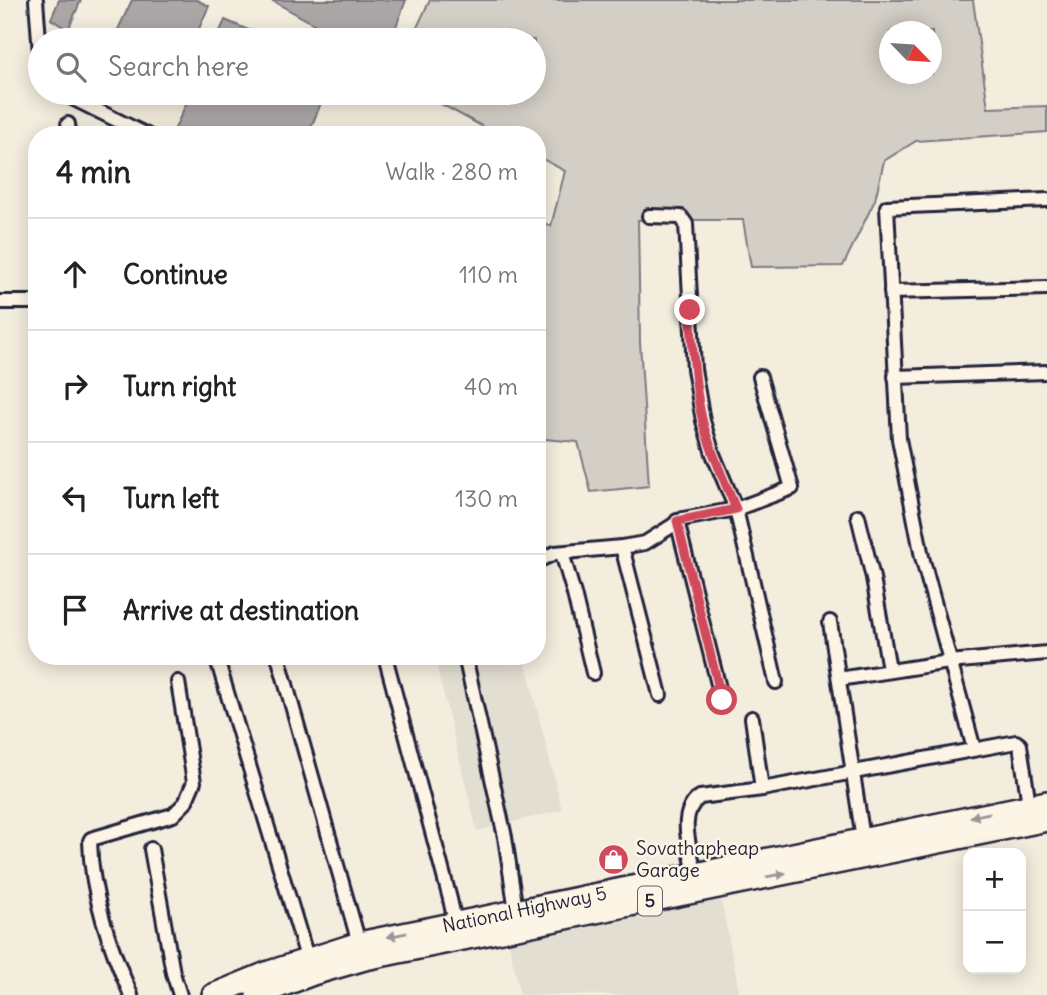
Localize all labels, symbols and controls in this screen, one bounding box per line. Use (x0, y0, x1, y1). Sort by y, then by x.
north arrow (879, 21, 942, 84)
search box (28, 28, 546, 105)
icon: search (52, 48, 90, 86)
text: Search here (108, 50, 249, 83)
text: 4 min (56, 153, 131, 191)
text: Walk · 280 m (385, 157, 518, 186)
icon: ahead (56, 255, 94, 293)
text: Continue (123, 258, 228, 291)
text: 110 m (459, 260, 518, 289)
route end (674, 294, 705, 325)
icon: right (56, 367, 94, 405)
text: Turn right (123, 370, 236, 403)
text: 40 m (464, 372, 518, 401)
icon: left (56, 479, 94, 517)
text: Turn left (123, 482, 219, 515)
text: 130 m (455, 484, 518, 513)
icon: arrive (56, 591, 94, 629)
text: Arrive at destination (123, 594, 359, 627)
route start (706, 684, 737, 715)
one-way arrow (969, 810, 991, 821)
place label: Sovathapheap Garage (636, 836, 759, 882)
shop icon: Sovathapheap Garage (596, 842, 630, 876)
map controls (963, 848, 1026, 974)
button: + (963, 848, 1026, 911)
one-way arrow (765, 870, 787, 881)
street label: National Highway 5 (440, 881, 609, 938)
road number: 5 (638, 887, 662, 916)
button: − (963, 911, 1026, 974)
one-way arrow (386, 930, 408, 941)

